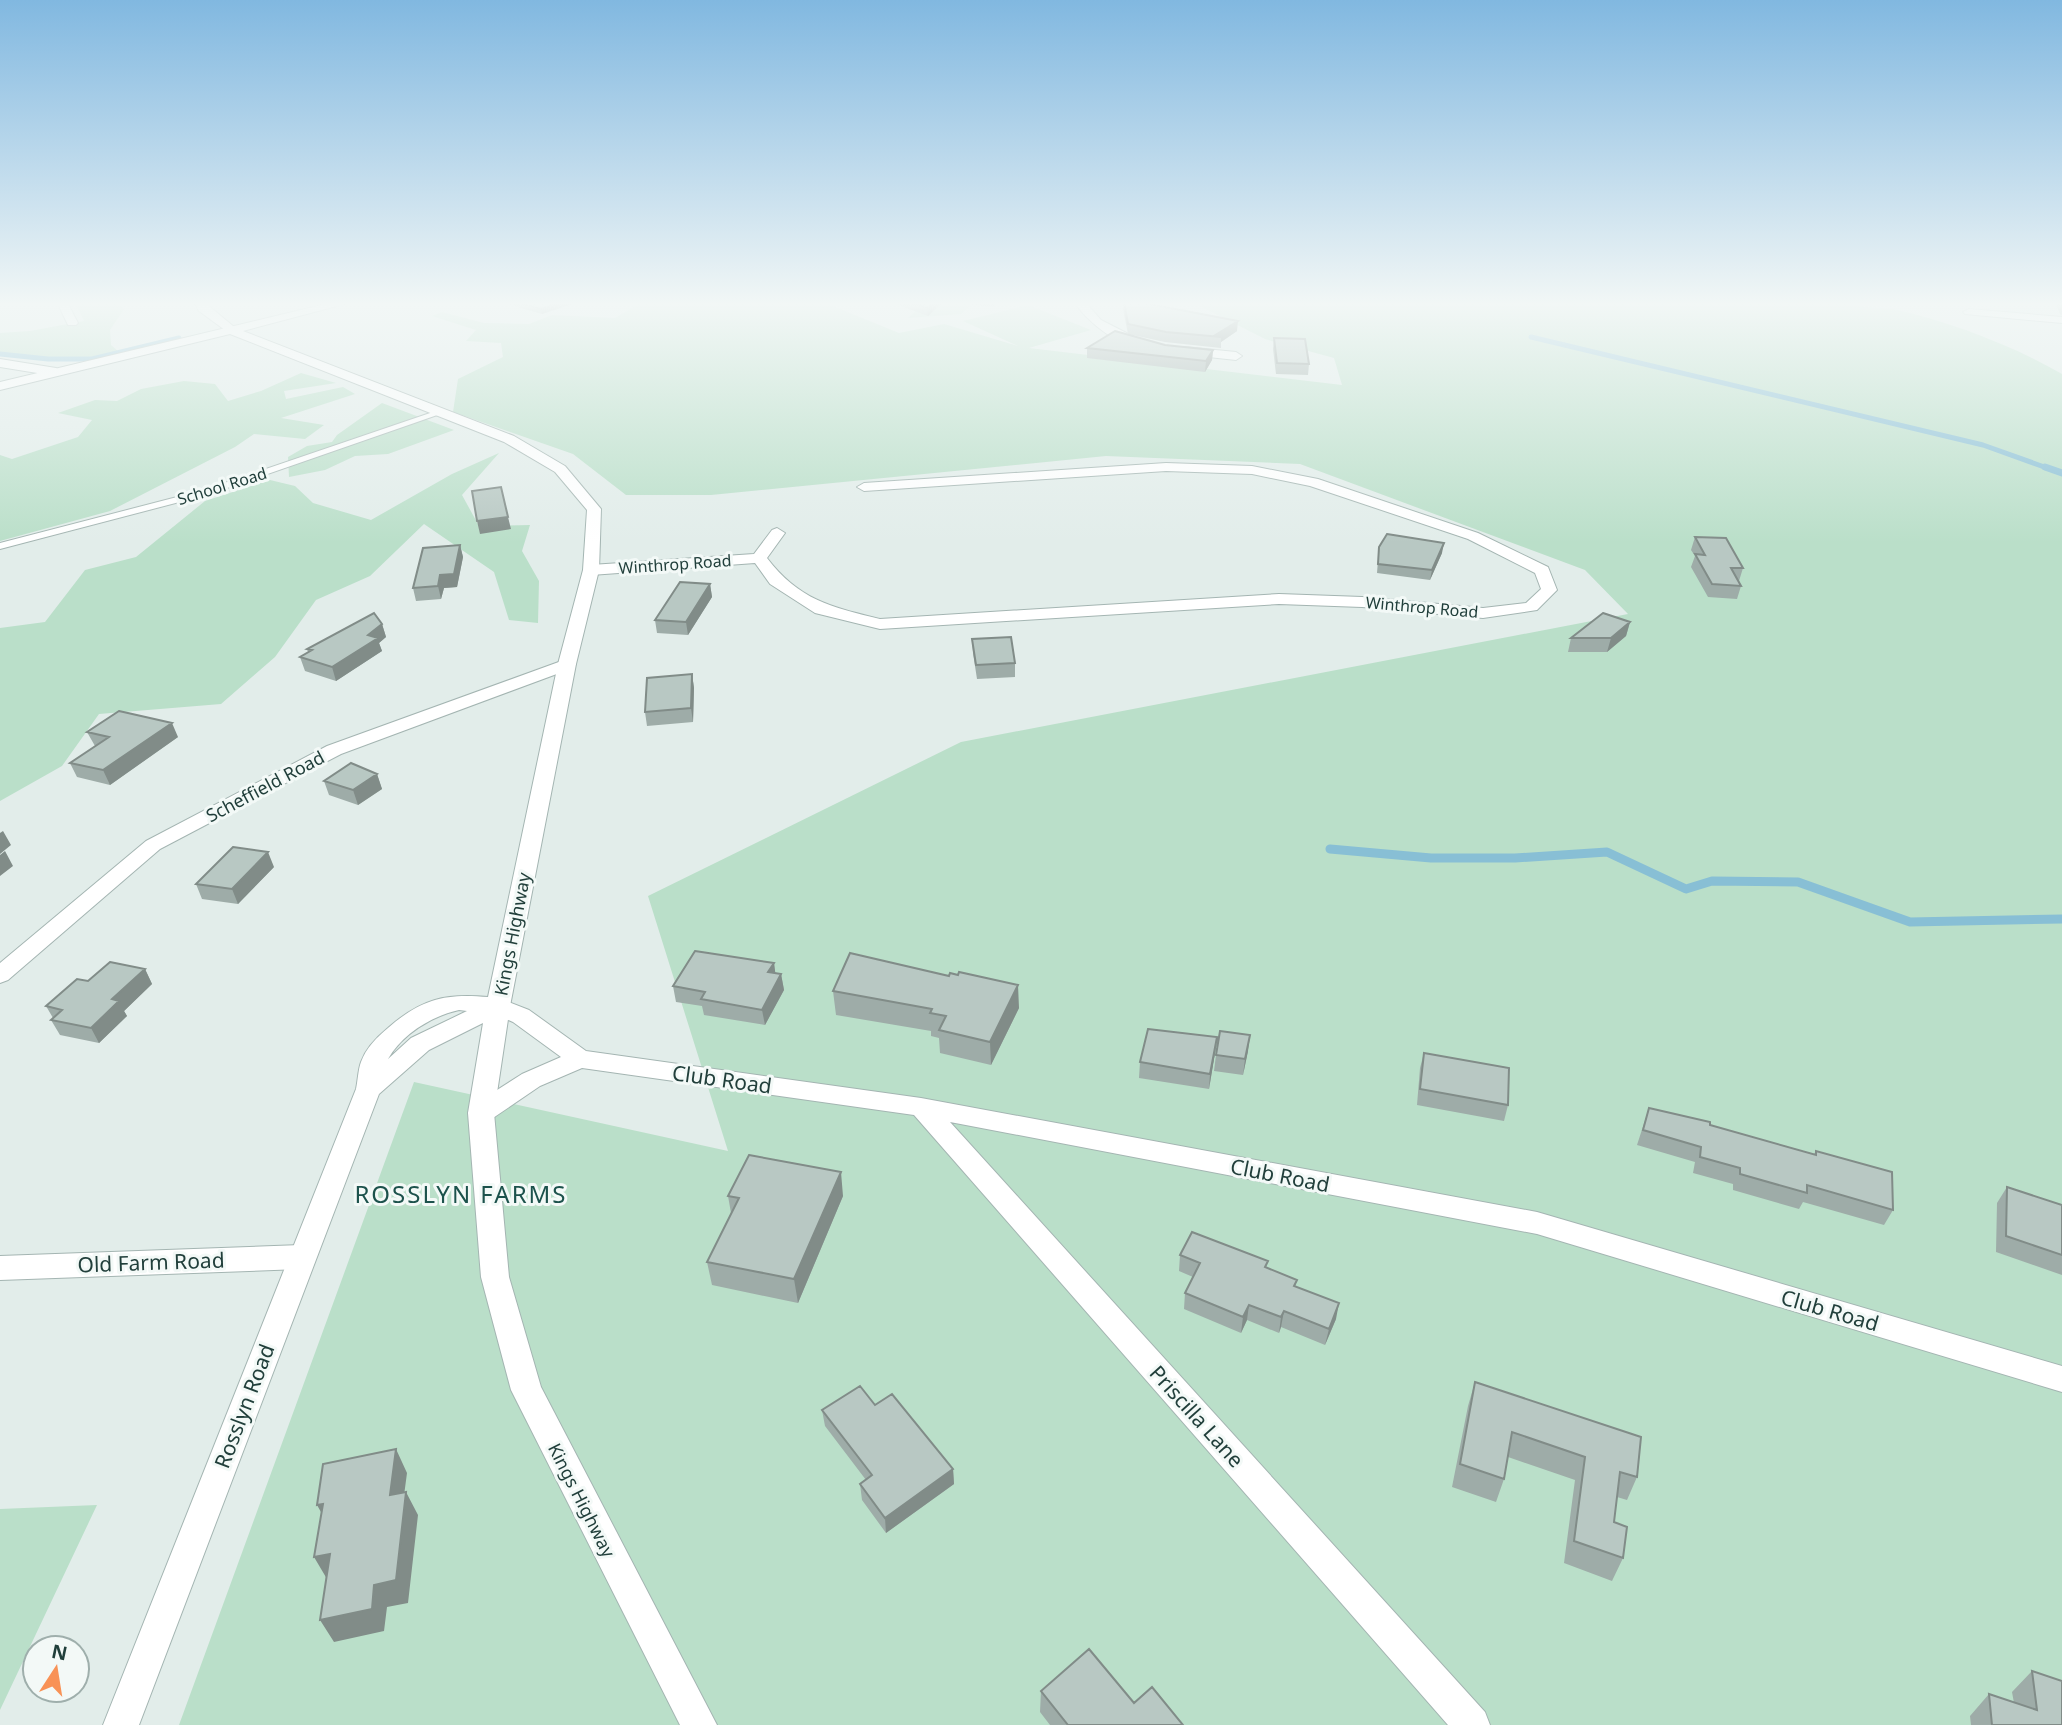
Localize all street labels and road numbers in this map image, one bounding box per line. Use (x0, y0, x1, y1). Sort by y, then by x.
street label: School Road (175, 462, 269, 510)
street label: Winthrop Road (618, 549, 732, 579)
street label: Winthrop Road (1365, 591, 1479, 623)
street label: Scheffield Road (202, 745, 328, 827)
street label: Kings Highway (488, 870, 536, 998)
street label: Club Road (670, 1058, 774, 1100)
street label: Club Road (1228, 1152, 1332, 1198)
street label: Old Farm Road (77, 1245, 225, 1279)
street label: Club Road (1778, 1283, 1882, 1337)
street label: Rosslyn Road (207, 1340, 281, 1472)
street label: Priscilla Lane (1144, 1359, 1250, 1473)
street label: Kings Highway (543, 1439, 621, 1562)

